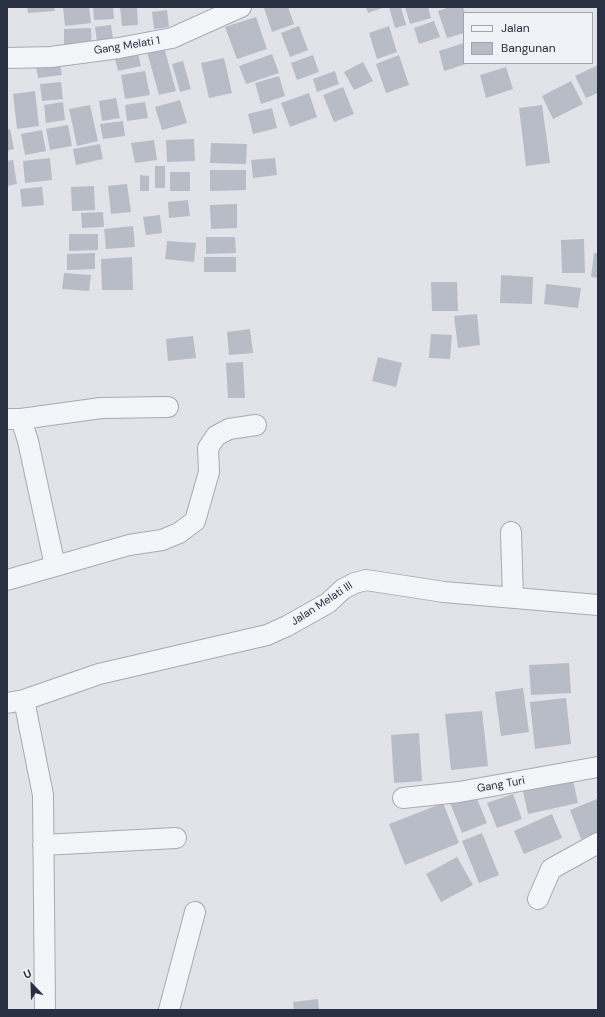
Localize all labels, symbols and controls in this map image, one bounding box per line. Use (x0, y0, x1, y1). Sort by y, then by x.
legend (463, 12, 593, 64)
text: Jalan (501, 20, 530, 36)
street label: Gang Melati 1 (93, 34, 161, 58)
text: Bangunan (501, 40, 556, 56)
street label: Jalan Melati III (289, 579, 355, 629)
street label: Gang Turi (476, 774, 526, 796)
north arrow (12, 965, 52, 1005)
text: U (21, 966, 34, 982)

